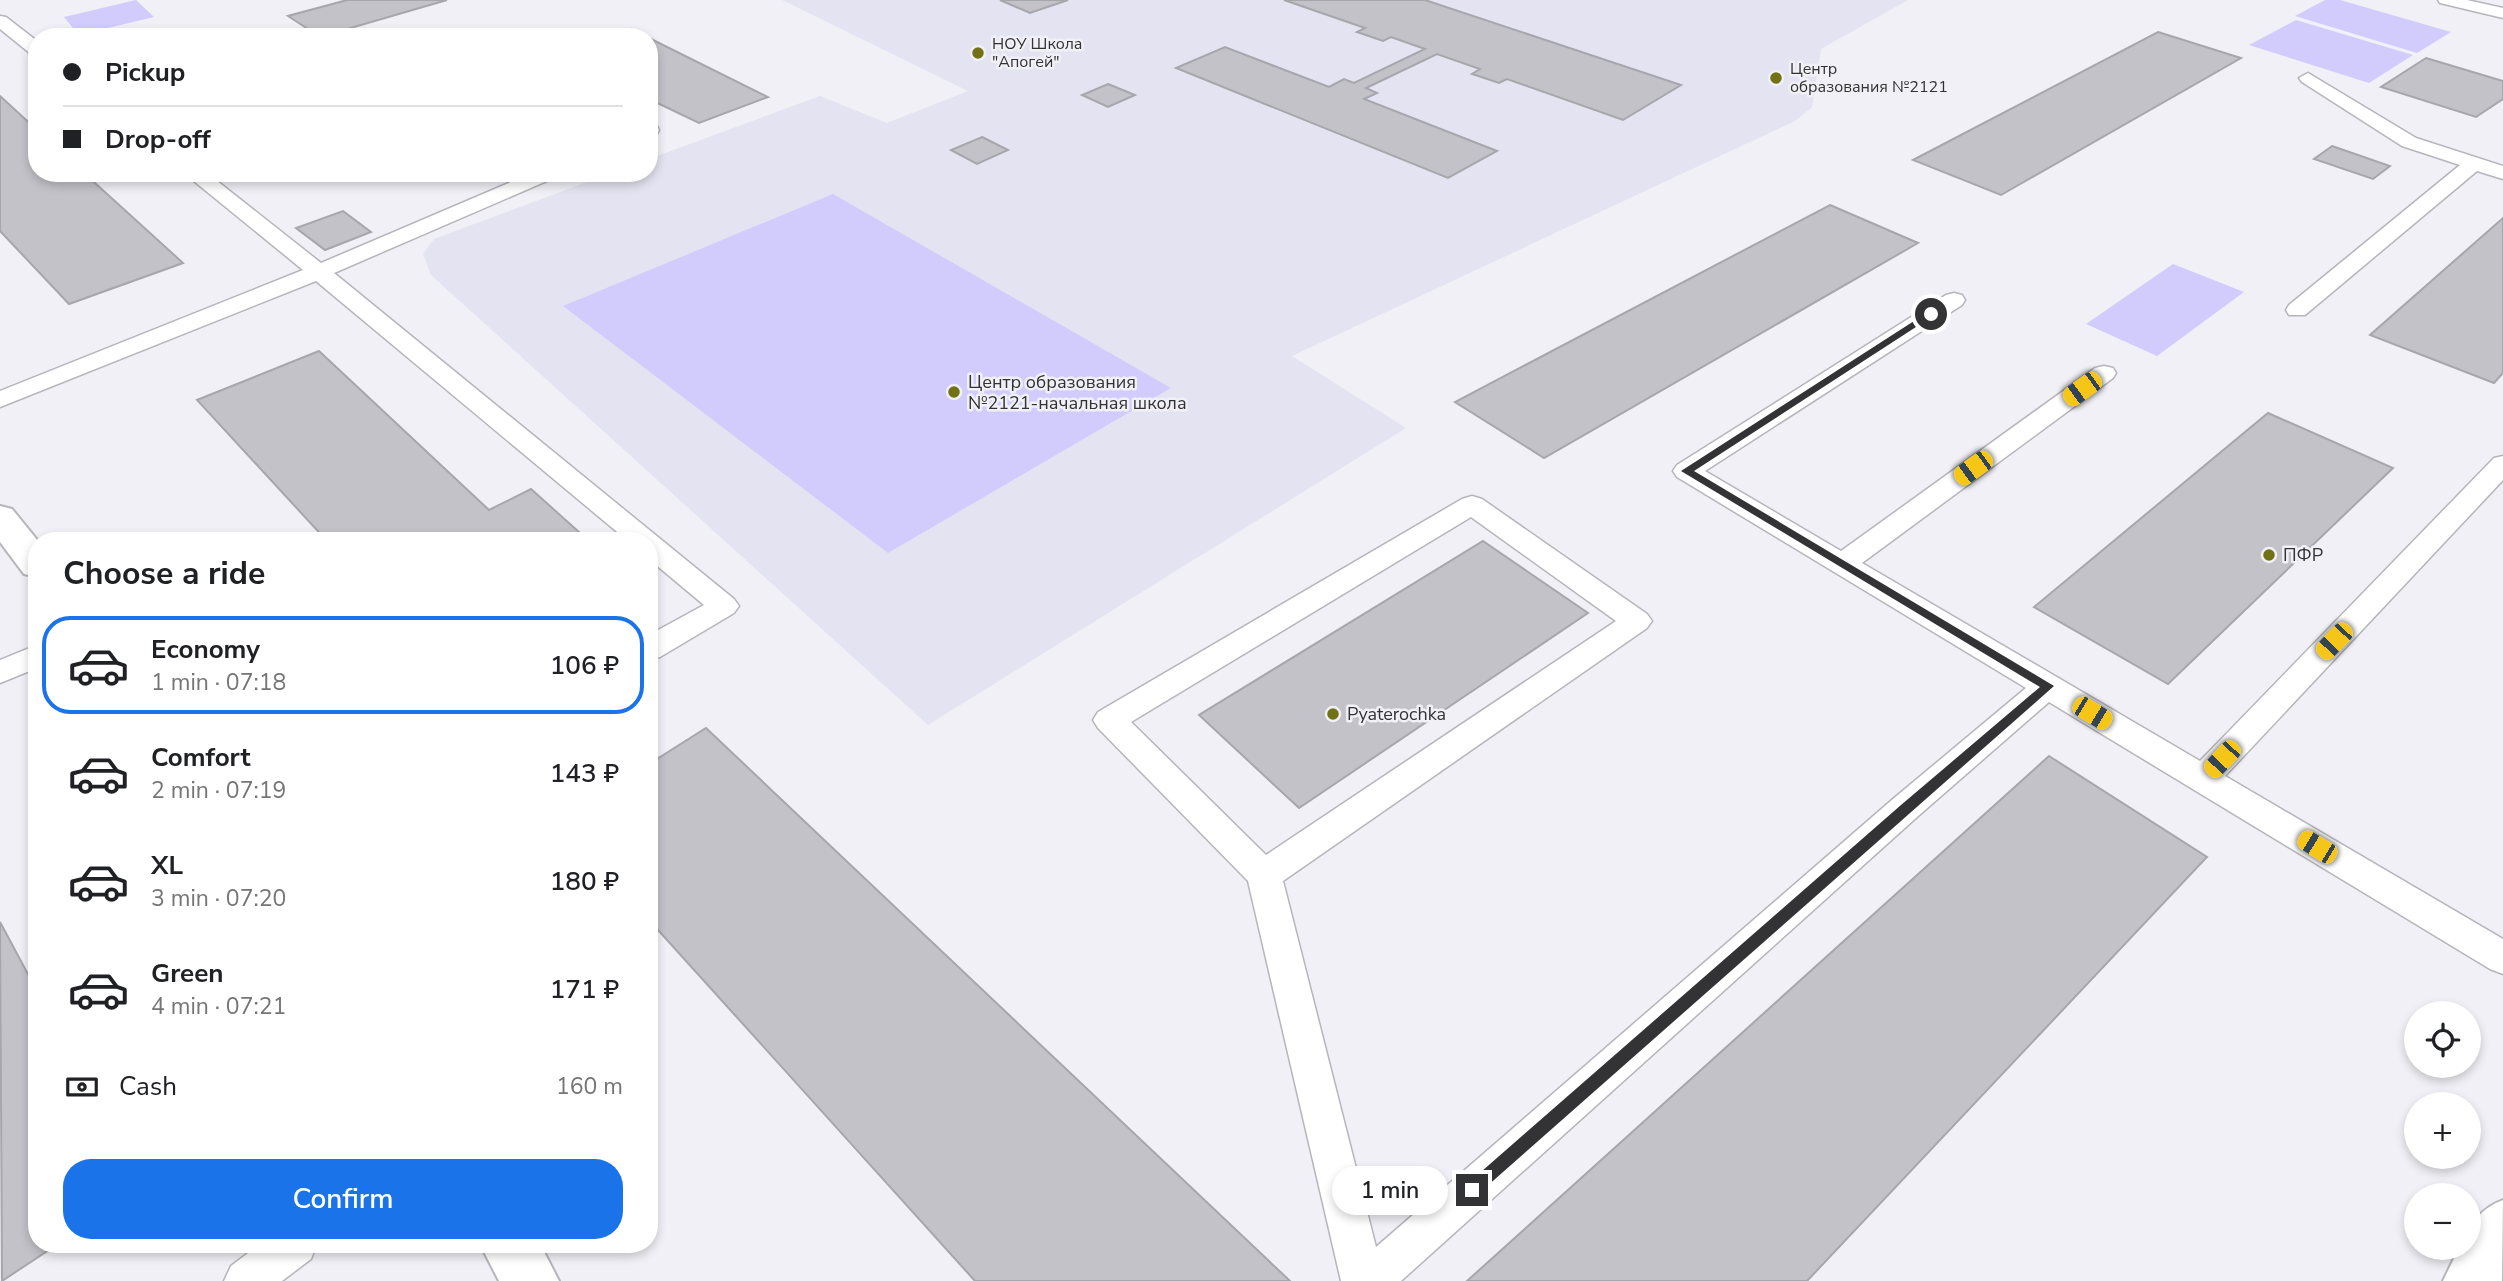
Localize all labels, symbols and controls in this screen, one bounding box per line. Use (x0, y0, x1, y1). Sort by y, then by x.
place label: НОУ Школа "Апогей" (992, 33, 1083, 73)
marker: НОУ Школа "Апогей" (970, 45, 986, 61)
text: Pickup (105, 55, 185, 90)
place label: Центр образования №2121 (1790, 58, 1948, 98)
marker: Центр образования №2121 (1768, 70, 1784, 86)
text: Drop-off (105, 122, 211, 157)
route start (1915, 298, 1947, 330)
car (2059, 368, 2106, 410)
place label: Центр образования №2121-начальная школа (968, 370, 1187, 415)
marker: Центр образования №2121-начальная школа (946, 384, 962, 400)
car (1950, 447, 1997, 489)
place label: ПФР (2283, 543, 2323, 567)
marker: ПФР (2261, 547, 2277, 563)
text: Choose a ride (63, 552, 265, 595)
car (2312, 619, 2357, 663)
text: Economy (151, 632, 260, 667)
icon: car (67, 634, 130, 697)
text: 106 ₽ (550, 648, 619, 683)
text: 1 min · 07:18 (151, 667, 286, 698)
car (2069, 693, 2116, 733)
place label: Pyaterochka (1347, 702, 1446, 726)
marker: Pyaterochka (1325, 706, 1341, 722)
car (2200, 736, 2245, 782)
text: Comfort (151, 740, 251, 775)
icon: car (67, 742, 130, 805)
text: 143 ₽ (550, 756, 619, 791)
text: 2 min · 07:19 (151, 775, 286, 806)
car (2294, 827, 2341, 867)
text: XL (151, 848, 183, 883)
icon: car (67, 850, 130, 913)
text: 180 ₽ (550, 864, 619, 899)
text: 3 min · 07:20 (151, 883, 286, 914)
text: Green (151, 956, 224, 991)
icon: car (67, 958, 130, 1021)
text: 171 ₽ (550, 972, 619, 1007)
text: 4 min · 07:21 (151, 991, 286, 1022)
map controls (2404, 1001, 2481, 1260)
button: locate (2404, 1001, 2481, 1078)
icon: cash (63, 1068, 101, 1106)
text: Cash (119, 1069, 177, 1104)
text: 160 m (556, 1071, 623, 1102)
button: + (2404, 1092, 2481, 1169)
button: Confirm (63, 1159, 623, 1239)
callout: 1 min (1332, 1166, 1448, 1214)
route end (1456, 1174, 1488, 1206)
text: 1 min (1361, 1175, 1419, 1206)
button: − (2404, 1183, 2481, 1260)

